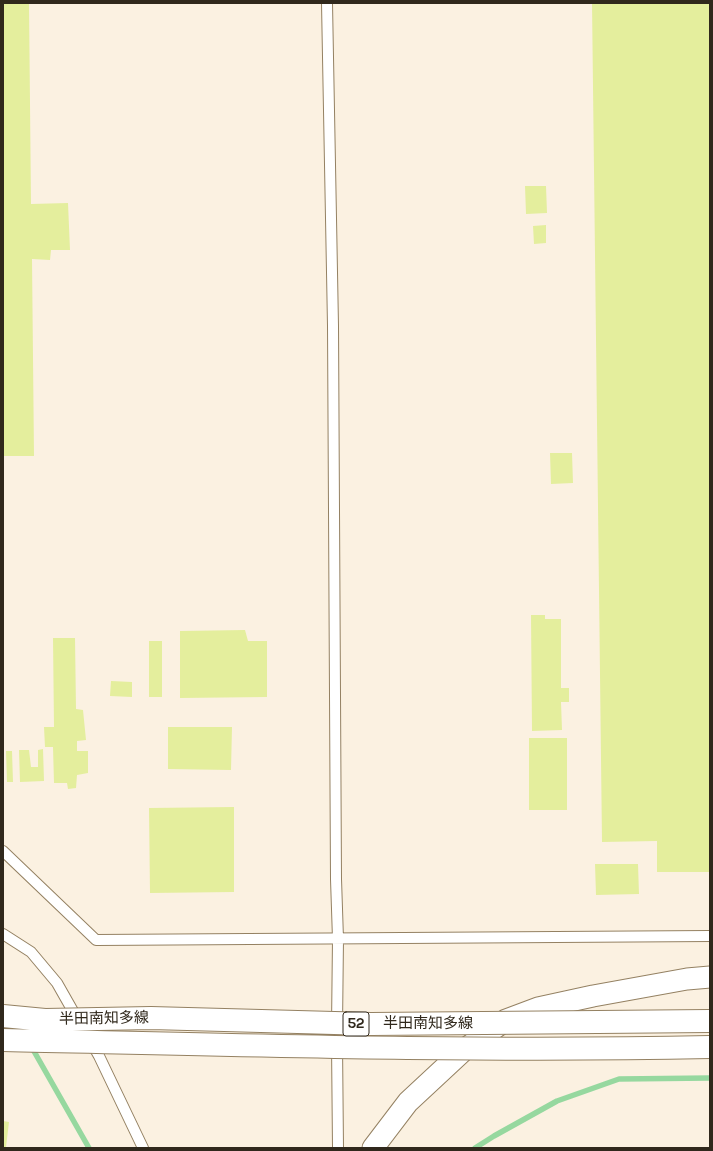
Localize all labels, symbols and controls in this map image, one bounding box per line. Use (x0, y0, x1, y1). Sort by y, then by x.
street label: 半田南知多線 (59, 1009, 149, 1029)
road number: 52 (343, 1012, 369, 1036)
street label: 半田南知多線 (383, 1015, 473, 1033)

